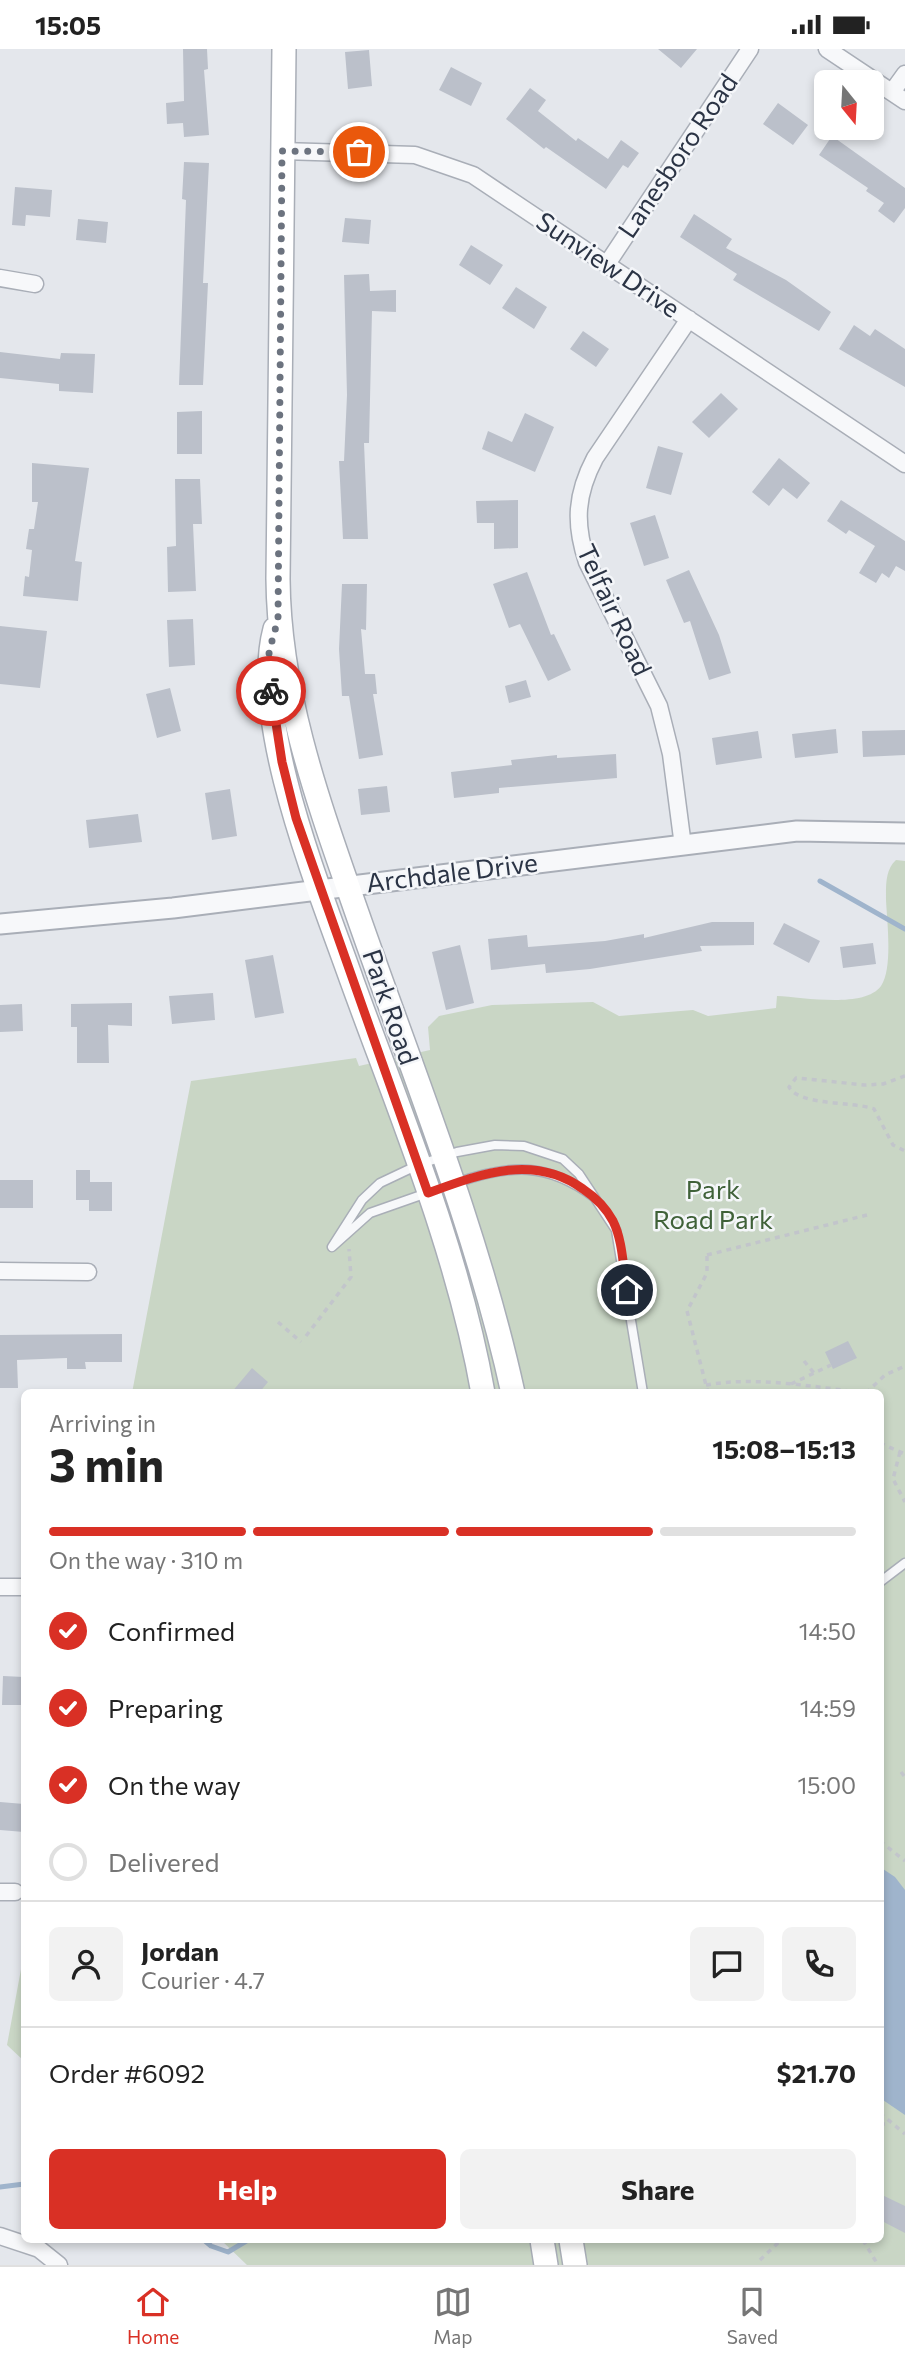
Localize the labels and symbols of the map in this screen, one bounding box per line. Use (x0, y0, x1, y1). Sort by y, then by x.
street label: Lanesboro Road (610, 67, 743, 243)
north arrow (814, 70, 884, 140)
pin (329, 122, 389, 182)
street label: Sunview Drive (531, 204, 686, 323)
street label: Telfair Road (571, 539, 659, 680)
courier (236, 656, 306, 726)
street label: Archdale Drive (364, 846, 539, 897)
street label: Park Road (357, 945, 426, 1068)
park label: Park Road Park (653, 1173, 773, 1234)
pin (597, 1260, 657, 1320)

